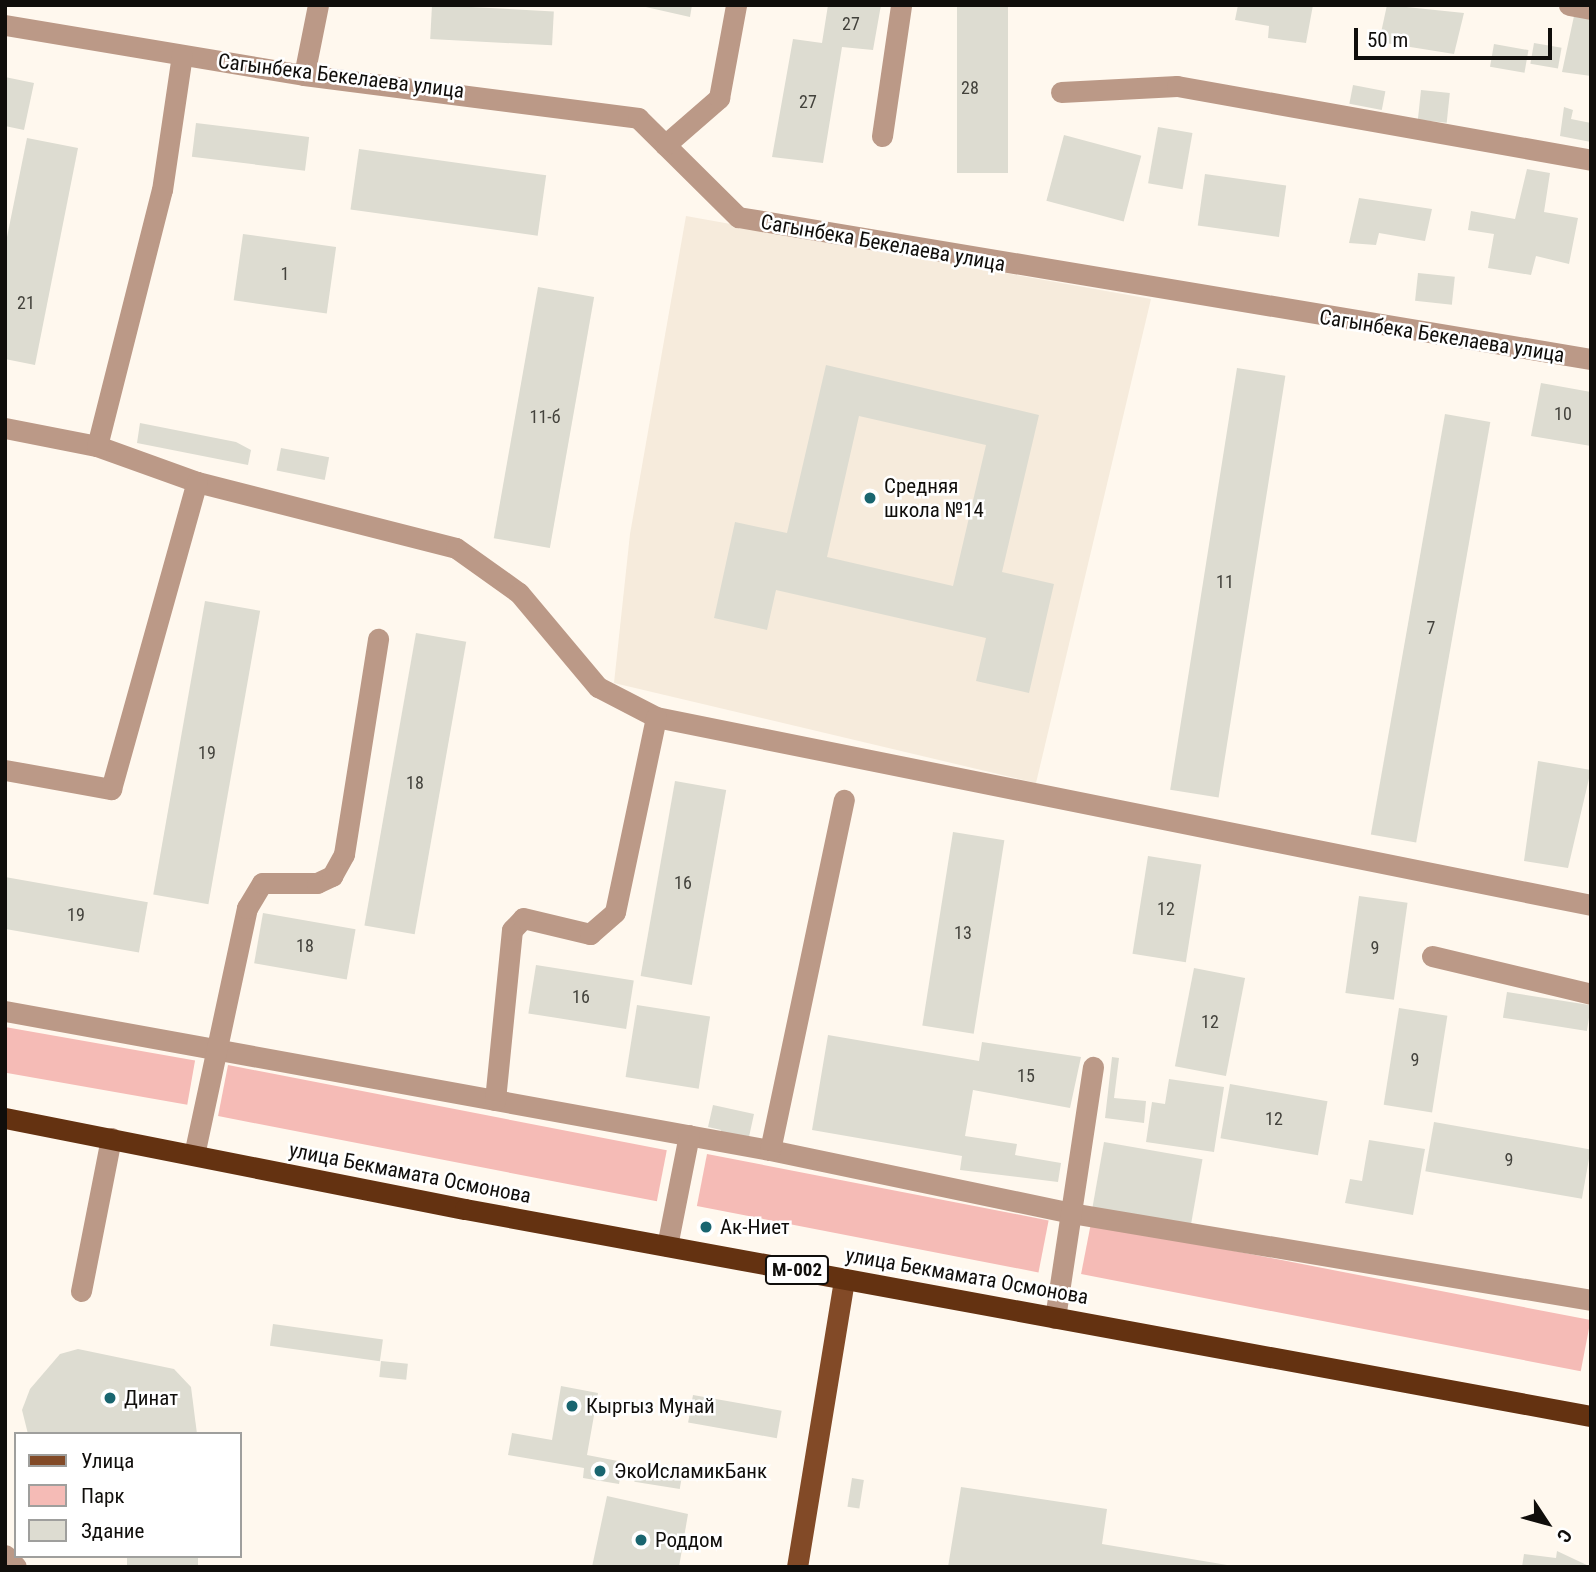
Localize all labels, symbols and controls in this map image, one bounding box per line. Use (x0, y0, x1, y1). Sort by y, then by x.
house number: 27 (842, 13, 860, 35)
scale bar (1358, 14, 1556, 58)
text: 50 m (1367, 28, 1408, 52)
street label: Сагынбека Бекелаева улица (217, 48, 465, 104)
house number: 28 (961, 77, 979, 99)
house number: 27 (799, 91, 817, 113)
street label: Сагынбека Бекелаева улица (759, 209, 1007, 277)
house number: 1 (281, 263, 289, 285)
house number: 21 (17, 292, 35, 314)
street label: Сагынбека Бекелаева улица (1318, 304, 1566, 368)
house number: 10 (1554, 403, 1572, 425)
house number: 11-б (530, 406, 560, 428)
place label: Средняя школа №14 (884, 473, 984, 523)
marker: Средняя школа №14 (862, 490, 878, 506)
house number: 11 (1216, 571, 1234, 593)
house number: 7 (1427, 617, 1435, 639)
house number: 19 (198, 742, 216, 764)
house number: 18 (406, 772, 424, 794)
house number: 16 (674, 872, 692, 894)
house number: 12 (1157, 898, 1175, 920)
house number: 19 (67, 904, 85, 926)
house number: 13 (954, 922, 972, 944)
house number: 18 (296, 935, 314, 957)
house number: 9 (1371, 937, 1379, 959)
house number: 16 (572, 986, 590, 1008)
house number: 12 (1201, 1011, 1219, 1033)
house number: 9 (1411, 1049, 1419, 1071)
house number: 15 (1017, 1065, 1035, 1087)
house number: 12 (1265, 1108, 1283, 1130)
street label: улица Бекмамата Осмонова (287, 1137, 533, 1209)
house number: 9 (1505, 1149, 1513, 1171)
place label: Ак-Ниет (720, 1214, 790, 1240)
marker: Ак-Ниет (698, 1219, 714, 1235)
street label: улица Бекмамата Осмонова (844, 1242, 1090, 1310)
road number: M-002 (764, 1254, 830, 1286)
place label: Динат (124, 1385, 178, 1411)
marker: Динат (102, 1390, 118, 1406)
place label: Кыргыз Мунай (586, 1393, 715, 1419)
marker: Кыргыз Мунай (564, 1398, 580, 1414)
legend (14, 1432, 242, 1558)
text: Улица (81, 1449, 134, 1473)
place label: ЭкоИсламикБанк (614, 1458, 767, 1484)
marker: ЭкоИсламикБанк (592, 1463, 608, 1479)
text: Парк (81, 1484, 125, 1508)
north arrow (1512, 1488, 1582, 1558)
text: Здание (81, 1519, 144, 1543)
text: С (1552, 1524, 1577, 1547)
place label: Роддом (655, 1527, 723, 1553)
marker: Роддом (633, 1532, 649, 1548)

